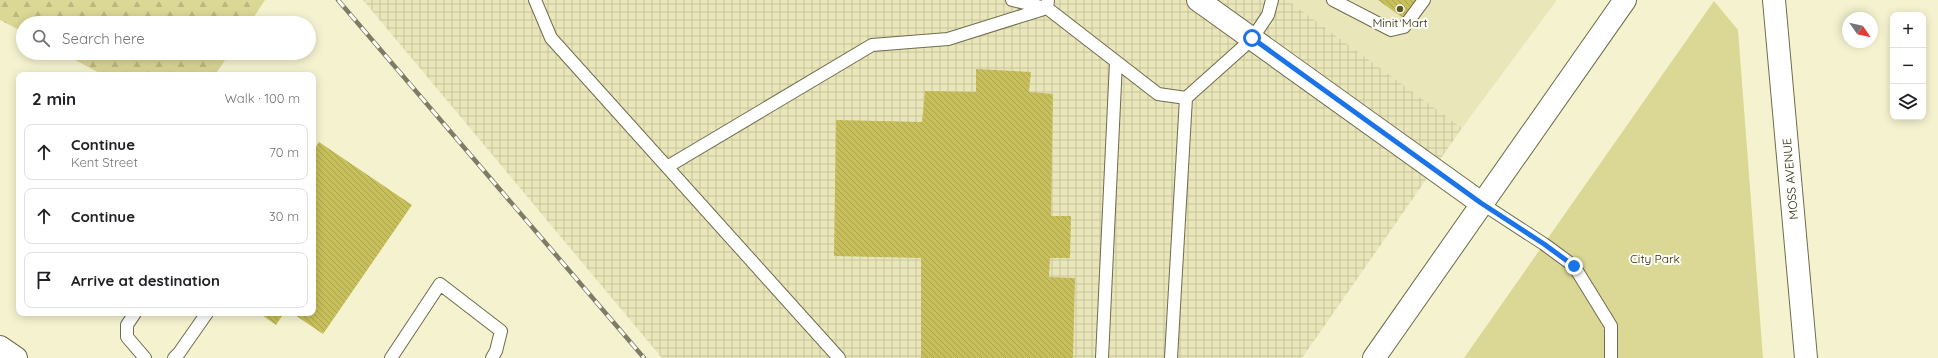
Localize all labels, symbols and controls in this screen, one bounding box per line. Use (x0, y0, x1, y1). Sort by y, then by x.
marker: Minit Mart (1395, 4, 1405, 14)
north arrow (1842, 12, 1878, 48)
map controls (1890, 12, 1926, 120)
button: + (1890, 12, 1926, 48)
place label: Minit Mart (1372, 15, 1428, 30)
search box (16, 16, 316, 60)
icon: search (30, 27, 52, 49)
text: Search here (62, 29, 145, 48)
route start (1243, 29, 1261, 47)
button: − (1890, 48, 1926, 84)
button: layers (1890, 84, 1926, 120)
text: 2 min (32, 88, 76, 109)
text: Walk · 100 m (224, 90, 300, 106)
text: Continue (71, 135, 135, 154)
street label: MOSS AVENUE (1779, 138, 1801, 220)
icon: ahead (33, 141, 55, 163)
text: 70 m (269, 144, 299, 160)
text: Kent Street (71, 154, 138, 170)
icon: ahead (33, 205, 55, 227)
text: Continue (71, 207, 135, 226)
text: 30 m (269, 208, 299, 224)
park label: City Park (1630, 251, 1680, 266)
route end (1565, 257, 1583, 275)
icon: arrive (33, 269, 55, 291)
text: Arrive at destination (71, 271, 220, 290)

